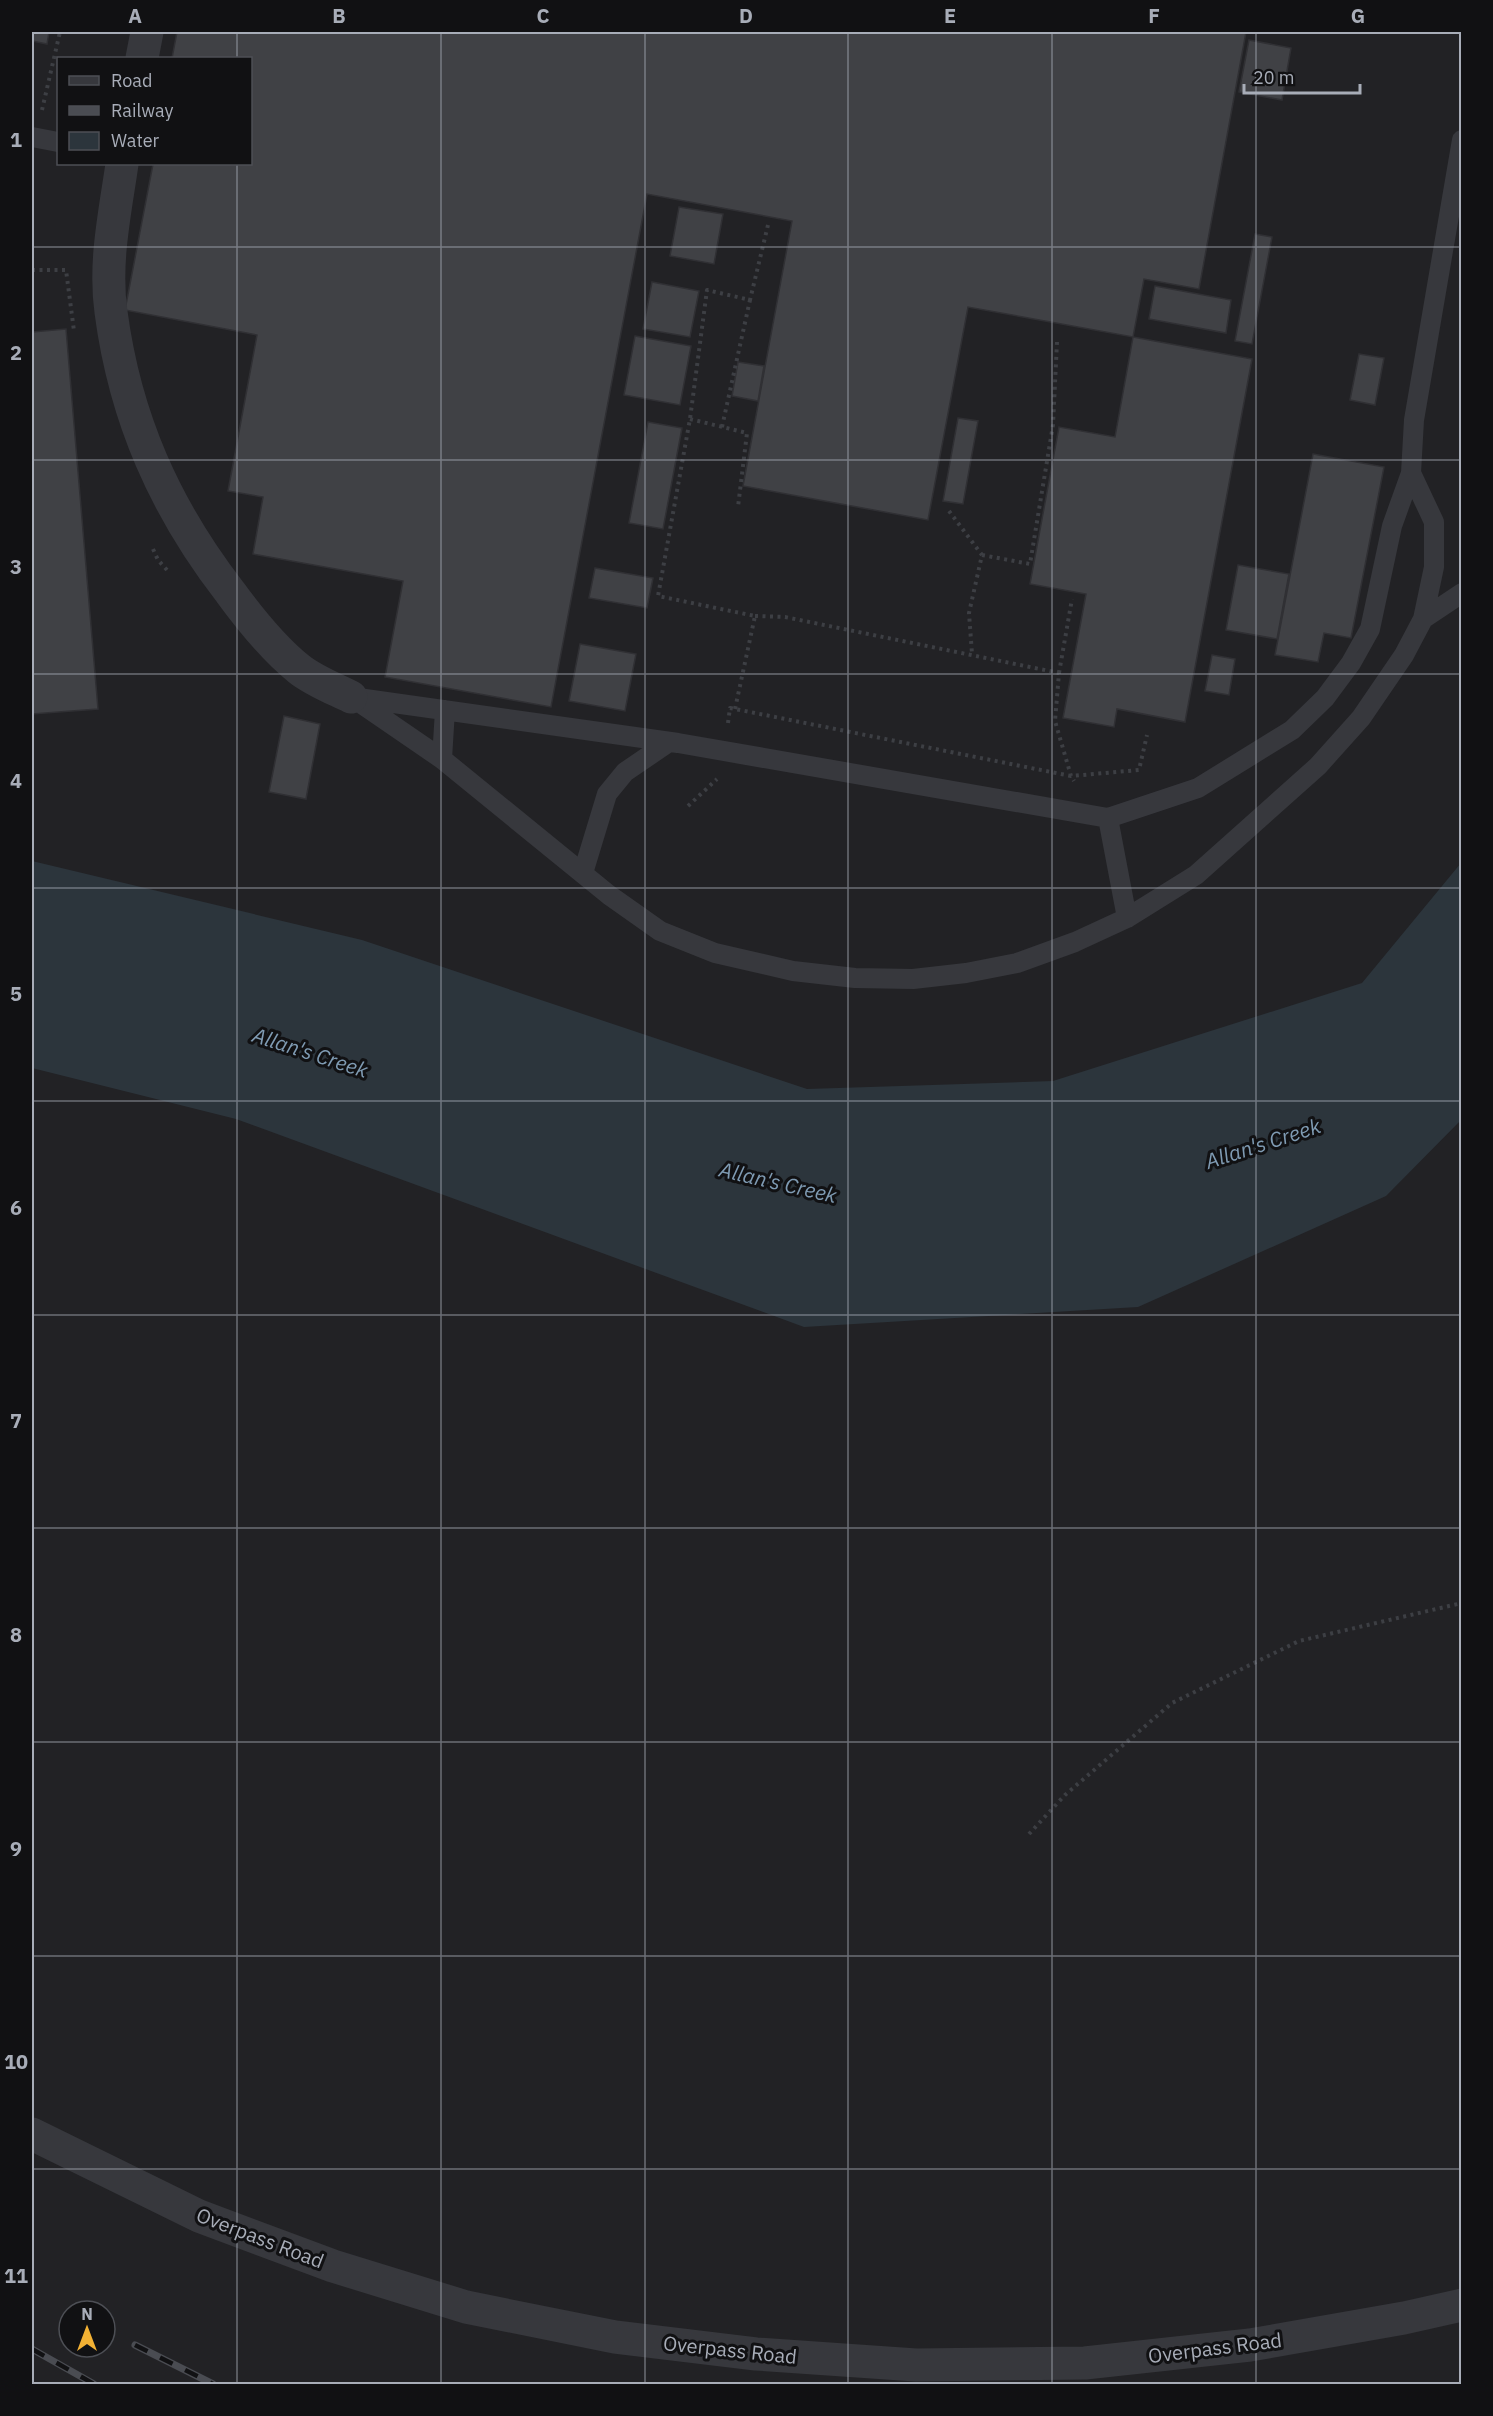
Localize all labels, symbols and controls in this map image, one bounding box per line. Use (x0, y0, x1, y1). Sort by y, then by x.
text: A (128, 2, 142, 29)
text: B (332, 2, 346, 29)
text: C (536, 2, 550, 29)
text: D (739, 2, 753, 29)
text: E (944, 2, 956, 29)
text: F (1148, 2, 1160, 29)
text: G (1351, 2, 1365, 29)
legend (57, 57, 252, 165)
scale bar (1244, 57, 1360, 95)
text: 20 m (1253, 66, 1295, 89)
text: Road (111, 69, 152, 92)
text: Railway (111, 99, 173, 122)
text: 1 (10, 126, 22, 153)
text: Water (111, 129, 160, 152)
text: 2 (10, 339, 22, 366)
text: 3 (10, 553, 22, 580)
text: 4 (10, 767, 22, 794)
text: 5 (10, 980, 22, 1007)
water label: Allan's Creek (248, 1020, 373, 1084)
water label: Allan's Creek (1200, 1111, 1325, 1175)
water label: Allan's Creek (716, 1155, 841, 1209)
text: 6 (10, 1194, 22, 1221)
text: 7 (10, 1407, 22, 1434)
text: 8 (10, 1621, 22, 1648)
text: 9 (10, 1835, 22, 1862)
text: 10 (4, 2048, 28, 2075)
street label: Overpass Road (193, 2201, 328, 2274)
text: 11 (4, 2262, 28, 2289)
north arrow (57, 2299, 117, 2359)
text: N (81, 2304, 93, 2324)
street label: Overpass Road (1147, 2326, 1283, 2369)
street label: Overpass Road (662, 2329, 798, 2370)

